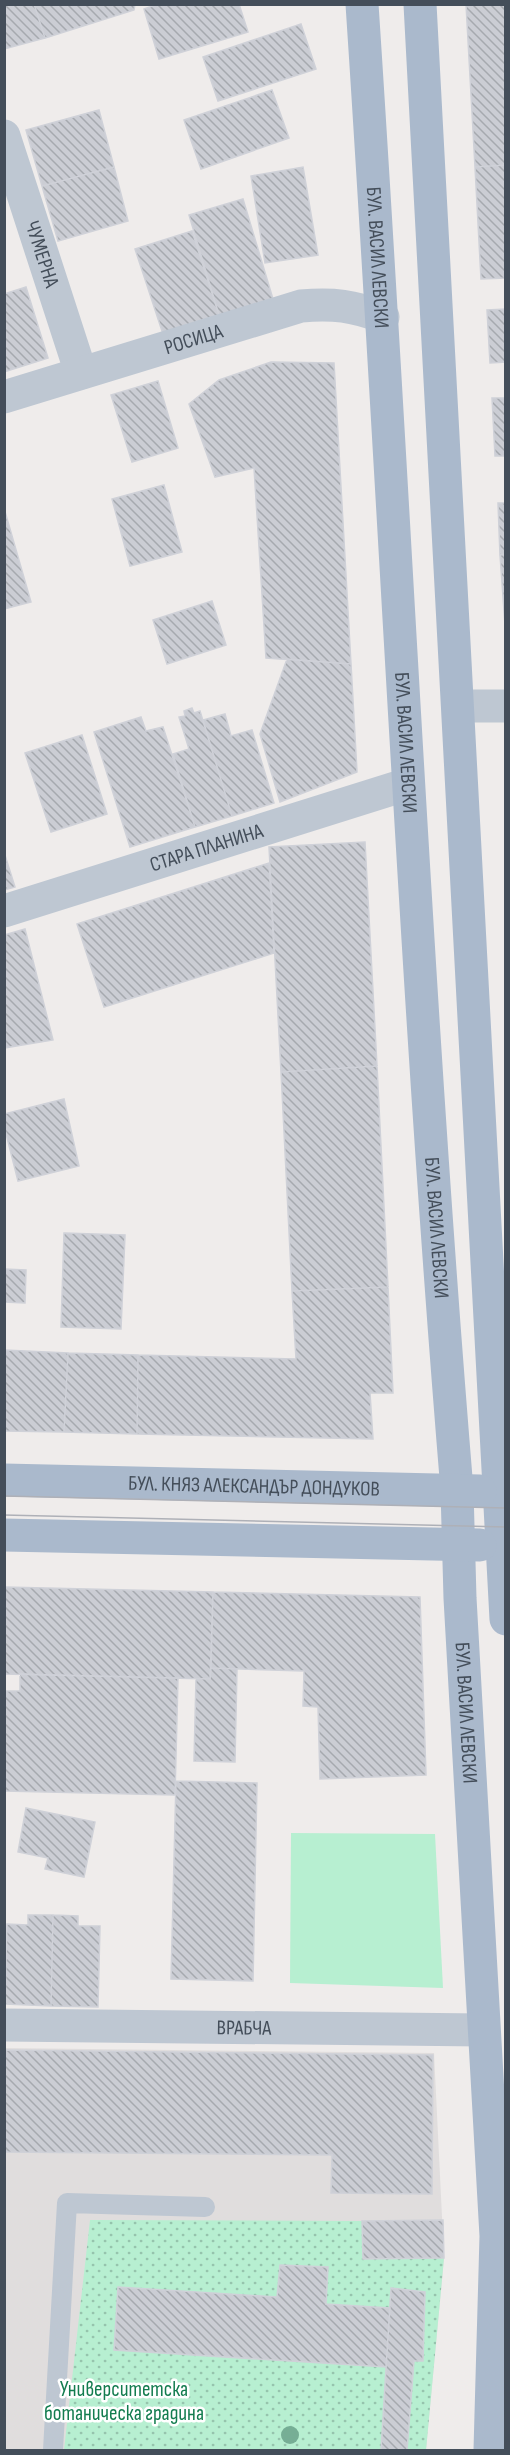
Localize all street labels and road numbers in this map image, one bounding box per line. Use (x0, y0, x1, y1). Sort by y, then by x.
street label: БУЛ. ВАСИЛ ЛЕВСКИ (361, 186, 395, 329)
street label: ЧУМЕРНА (20, 217, 65, 291)
street label: РОСИЦА (161, 318, 227, 360)
street label: БУЛ. ВАСИЛ ЛЕВСКИ (390, 671, 423, 814)
street label: СТАРА ПЛАНИНА (147, 818, 267, 877)
street label: БУЛ. ВАСИЛ ЛЕВСКИ (420, 1156, 454, 1299)
street label: БУЛ. КНЯЗ АЛЕКСАНДЪР ДОНДУКОВ (128, 1470, 380, 1501)
street label: БУЛ. ВАСИЛ ЛЕВСКИ (450, 1641, 483, 1784)
street label: ВРАБЧА (216, 2015, 272, 2040)

